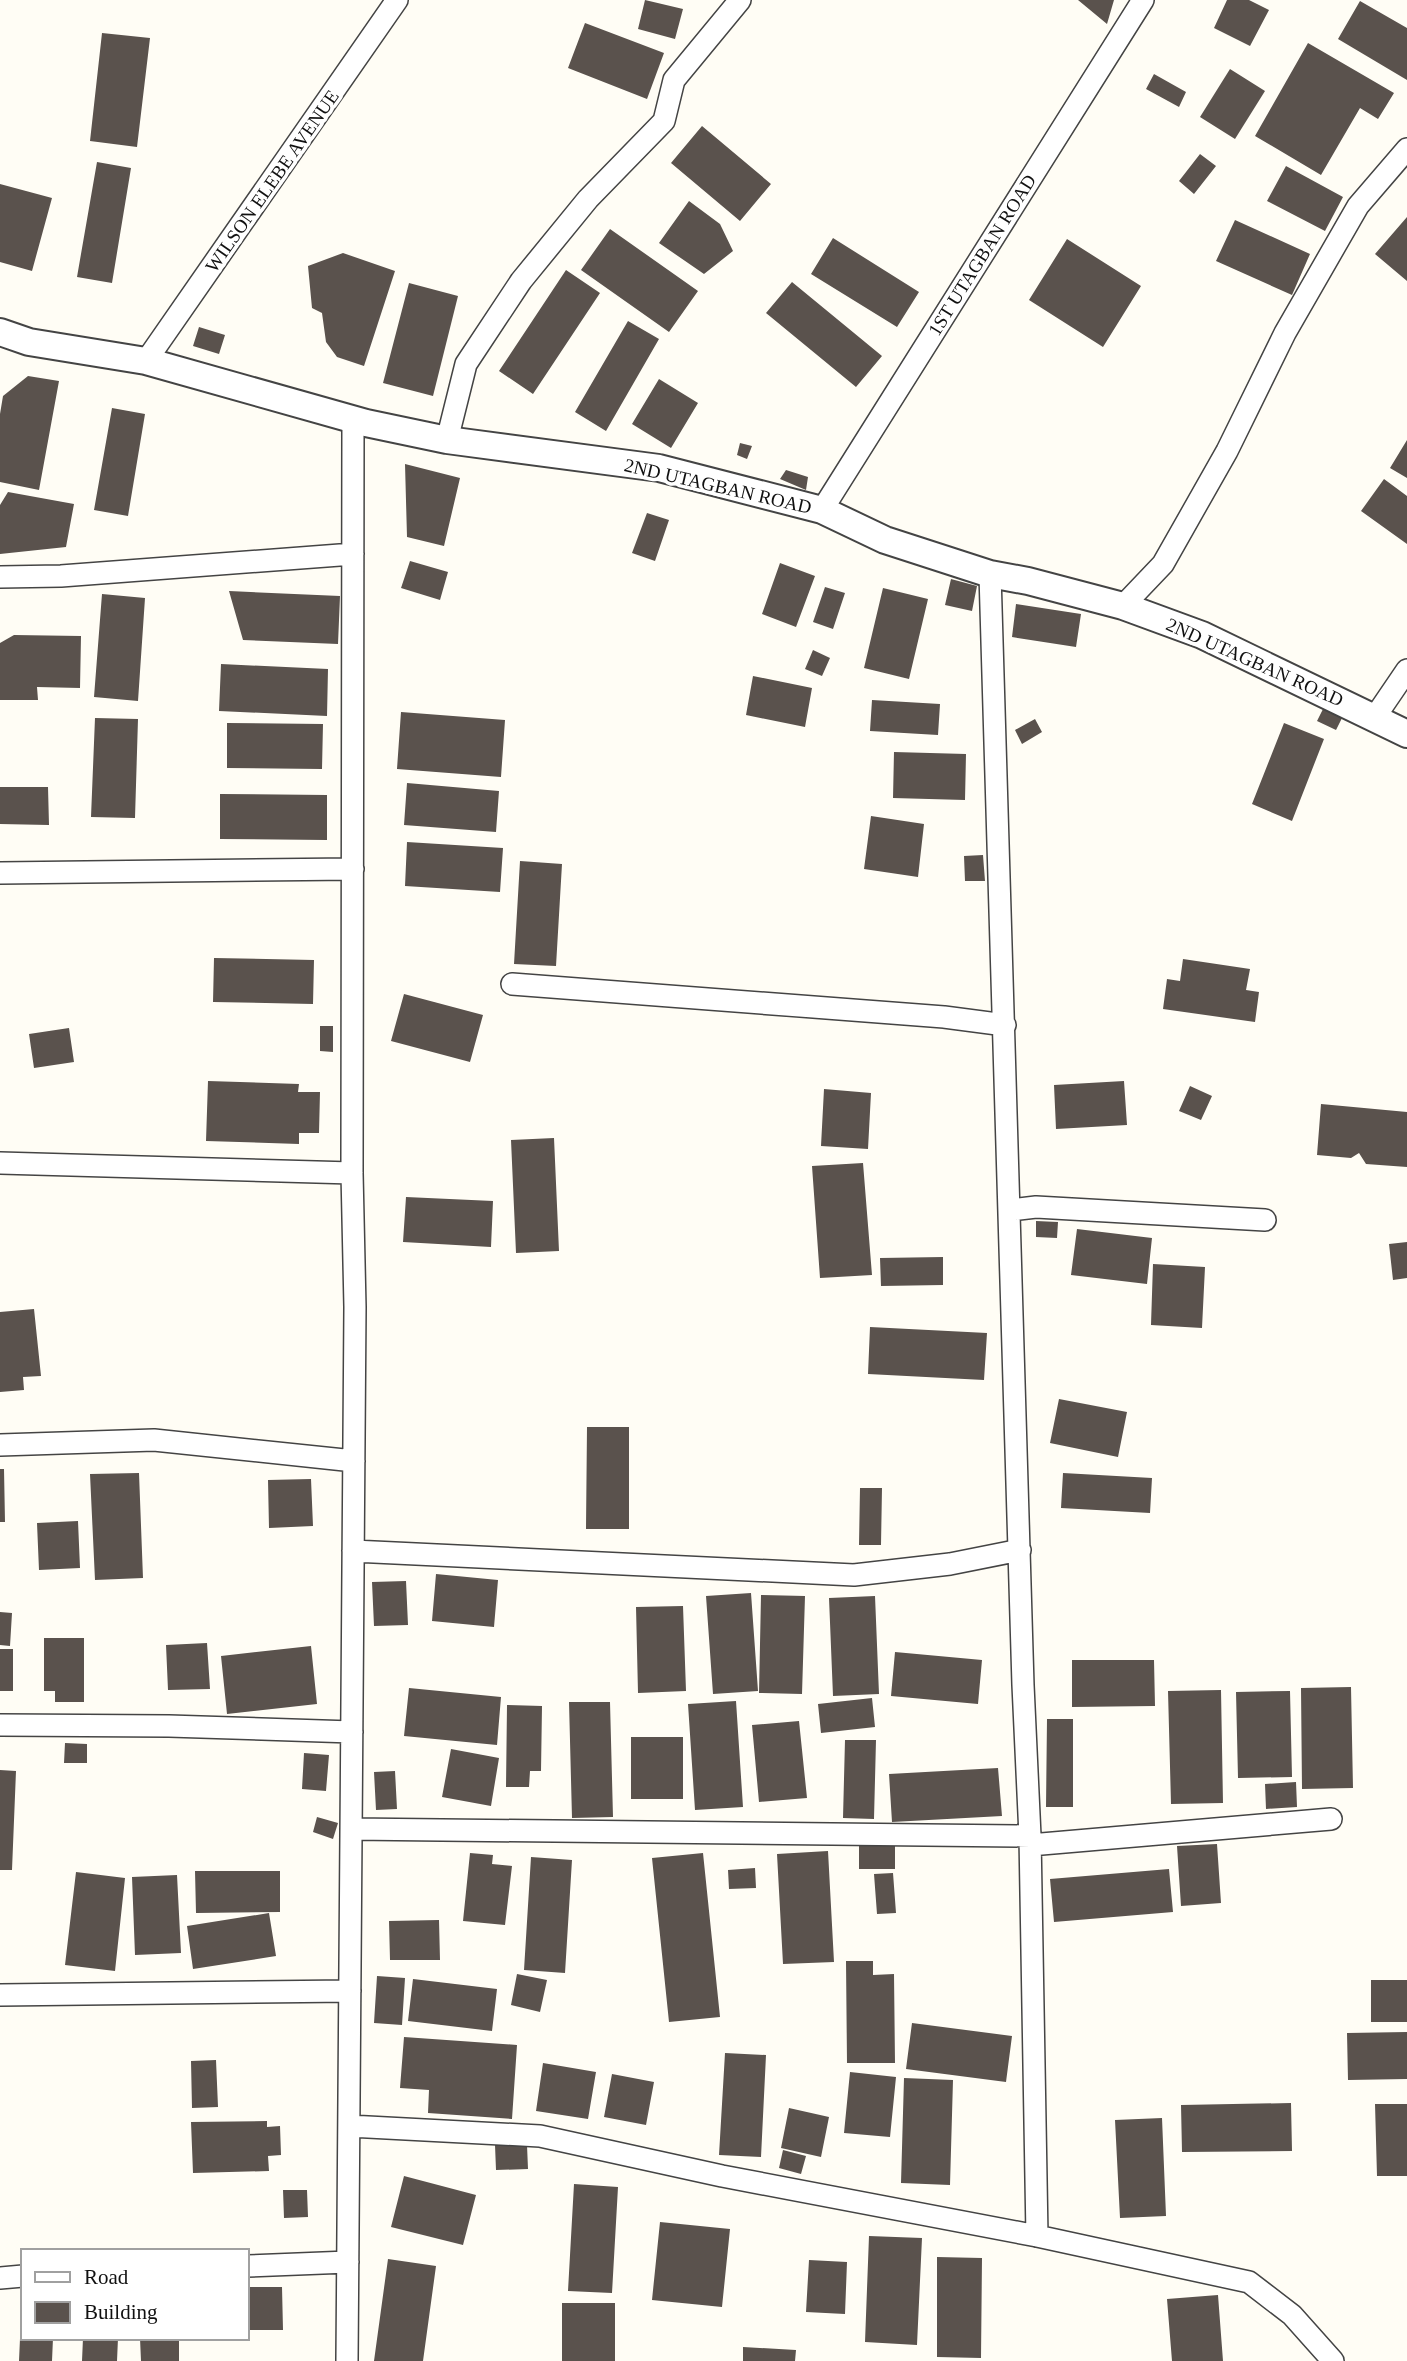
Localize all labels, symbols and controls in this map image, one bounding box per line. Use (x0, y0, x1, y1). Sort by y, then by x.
street label: WILSON ELEBE AVENUE (201, 86, 343, 276)
street label: 1ST UTAGBAN ROAD (924, 171, 1040, 339)
street label: 2ND UTAGBAN ROAD (622, 454, 814, 518)
street label: 2ND UTAGBAN ROAD (1163, 613, 1347, 711)
legend (21, 2249, 248, 2340)
text: Road (84, 2265, 129, 2289)
text: Building (84, 2300, 158, 2324)

